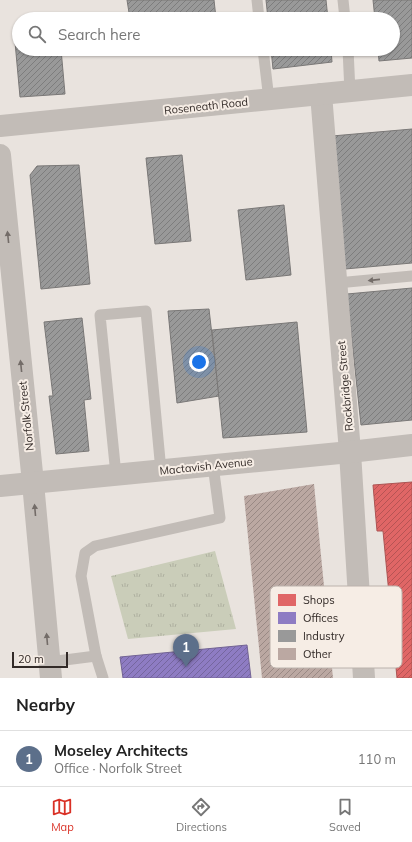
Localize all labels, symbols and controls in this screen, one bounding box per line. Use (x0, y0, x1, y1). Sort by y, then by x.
search box (12, 12, 400, 56)
icon: search (26, 23, 48, 45)
text: Search here (58, 25, 140, 44)
street label: Roseneath Road (163, 95, 249, 117)
one-way arrow (5, 231, 12, 243)
one-way arrow (368, 276, 380, 283)
street label: Rockbridge Street (334, 340, 356, 432)
your location (189, 352, 209, 372)
one-way arrow (18, 360, 24, 372)
street label: Norfolk Street (15, 380, 37, 452)
street label: Mactavish Avenue (159, 454, 253, 478)
one-way arrow (32, 504, 39, 516)
legend (270, 586, 402, 668)
text: Shops (303, 593, 335, 607)
text: Offices (303, 611, 338, 625)
text: Industry (303, 629, 345, 643)
one-way arrow (44, 633, 51, 645)
pin: 1 (173, 634, 199, 667)
text: Other (303, 647, 332, 661)
scale bar (12, 650, 68, 669)
text: 20 m (18, 652, 44, 666)
text: Nearby (16, 694, 75, 715)
text: Moseley Architects (54, 741, 188, 760)
text: 1 (25, 751, 33, 767)
text: 110 m (358, 751, 396, 767)
text: Office · Norfolk Street (54, 760, 182, 776)
tab: Map (51, 796, 74, 834)
tab: Directions (176, 796, 227, 834)
tab: Saved (329, 796, 361, 834)

